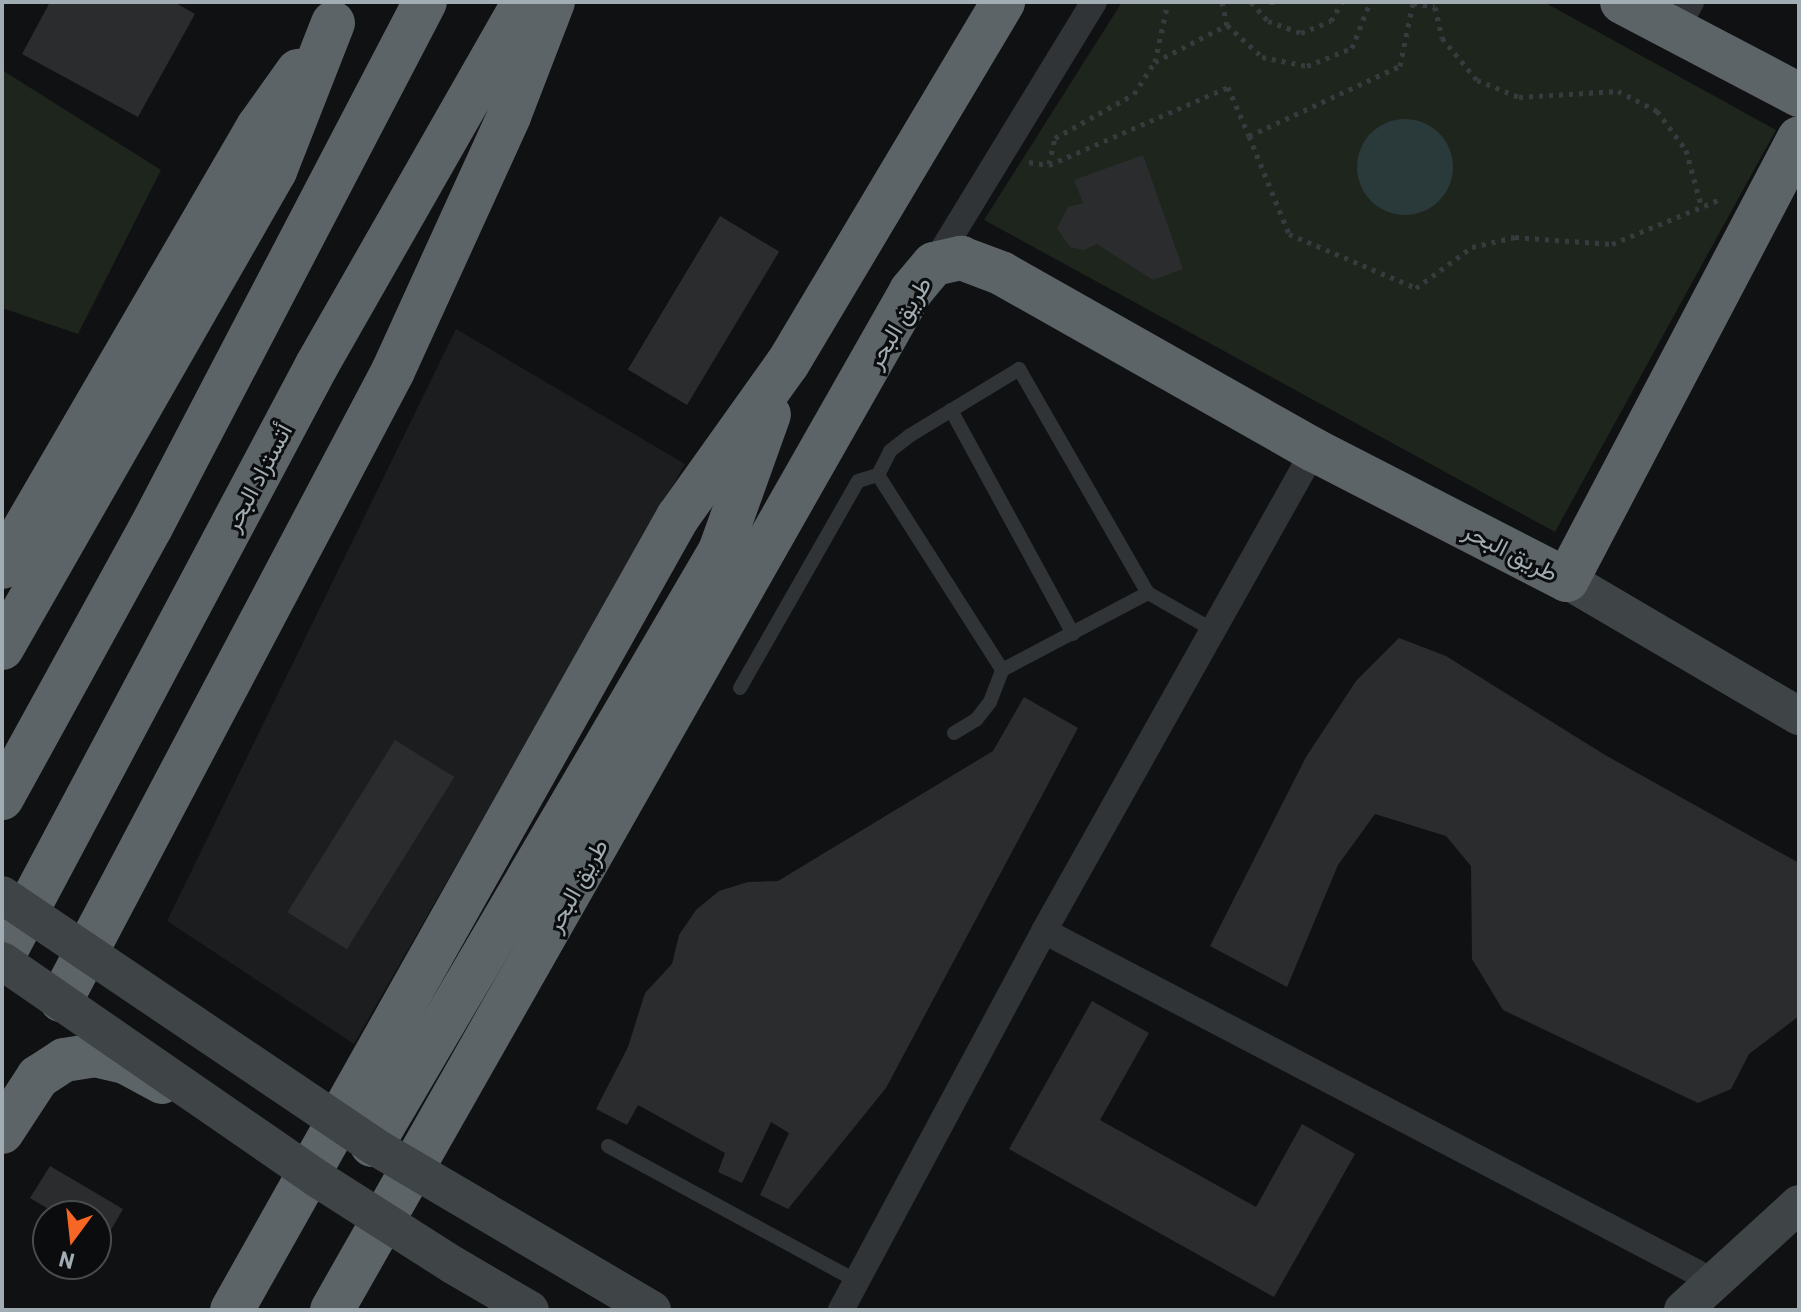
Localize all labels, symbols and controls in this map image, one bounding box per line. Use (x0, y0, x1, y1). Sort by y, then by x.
street label: طريق البحر (859, 271, 937, 373)
street label: أتستراد البحر (217, 418, 297, 536)
street label: طريق البحر (1459, 515, 1563, 587)
street label: طريق البحر (539, 833, 613, 937)
north arrow (32, 1200, 112, 1280)
text: N (56, 1247, 77, 1276)

